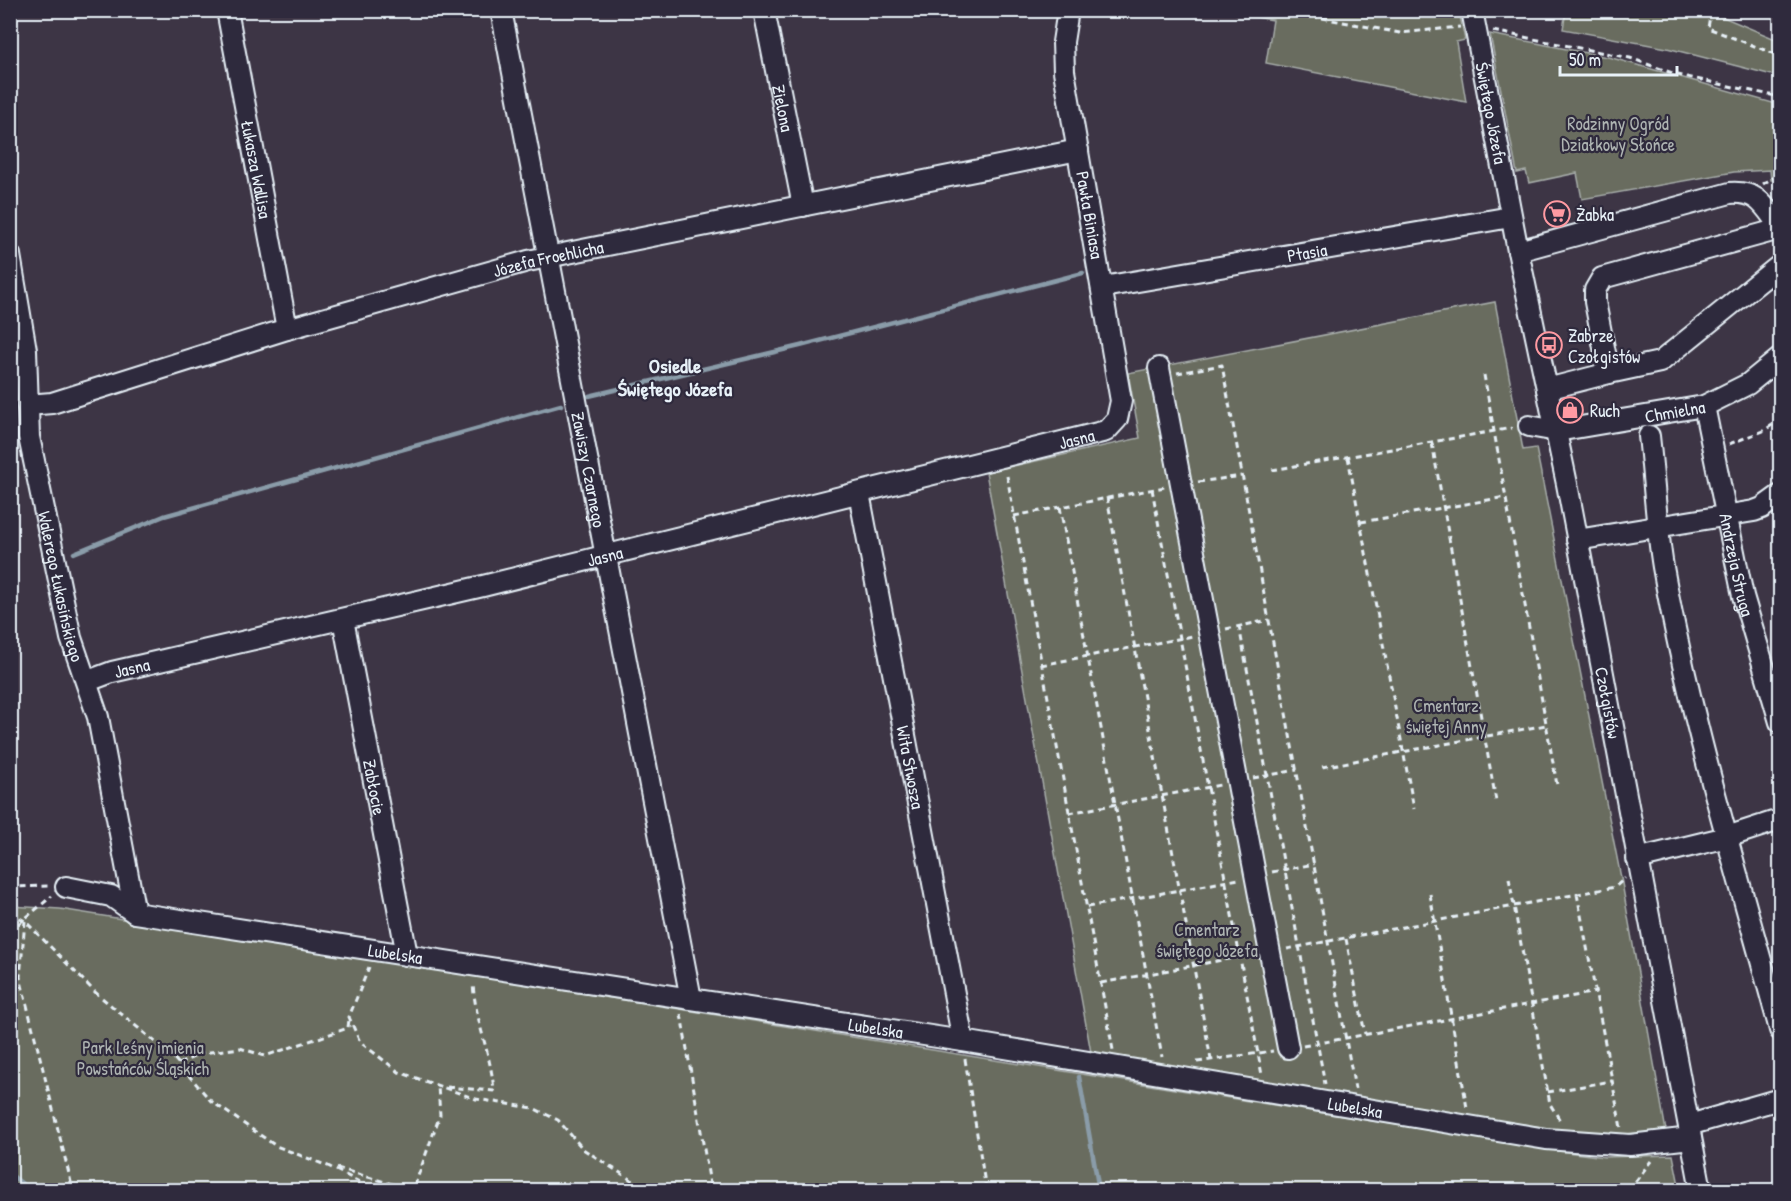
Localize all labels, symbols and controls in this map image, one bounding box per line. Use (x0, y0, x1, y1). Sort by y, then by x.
scale bar (1560, 39, 1677, 77)
text: 50 m (1569, 47, 1601, 72)
street label: Świętego Józefa (1470, 60, 1514, 166)
street label: Zielona (767, 82, 800, 134)
park label: Rodzinny Ogród Działkowy Słońce (1561, 111, 1675, 157)
street label: Łukasza Wallisa (235, 118, 278, 221)
street label: Pawła Biniasa (1070, 169, 1110, 261)
supermarket icon: Żabka (1542, 199, 1572, 229)
place label: Żabka (1576, 202, 1614, 227)
street label: Józefa Froehlicha (490, 234, 605, 283)
street label: Ptasia (1285, 236, 1329, 268)
place label: Zabrze Czołgistów (1568, 323, 1640, 369)
bus stop icon: Zabrze Czołgistów (1534, 330, 1564, 360)
district label: Osiedle Świętego Józefa (618, 352, 732, 403)
street label: Chmielna (1643, 394, 1707, 428)
shop icon: Ruch (1555, 395, 1585, 425)
place label: Ruch (1590, 398, 1620, 423)
street label: Zawiszy Czarnego (566, 410, 613, 530)
street label: Jasna (1056, 422, 1097, 455)
street label: Walerego Łukasińskiego (32, 509, 91, 665)
street label: Andrzeja Struga (1714, 511, 1761, 619)
street label: Jasna (584, 539, 625, 572)
street label: Jasna (112, 651, 152, 684)
street label: Czołgistów (1589, 665, 1628, 741)
park label: Cmentarz świętej Anny (1406, 693, 1487, 739)
street label: Wita Stwosza (891, 723, 931, 811)
street label: Zabłocie (357, 757, 393, 817)
park label: Cmentarz świętego Józefa (1156, 917, 1258, 963)
street label: Lubelska (367, 937, 425, 970)
street label: Lubelska (847, 1011, 905, 1044)
park label: Park Leśny imienia Powstańców Śląskich (77, 1035, 210, 1081)
street label: Lubelska (1326, 1090, 1384, 1124)

